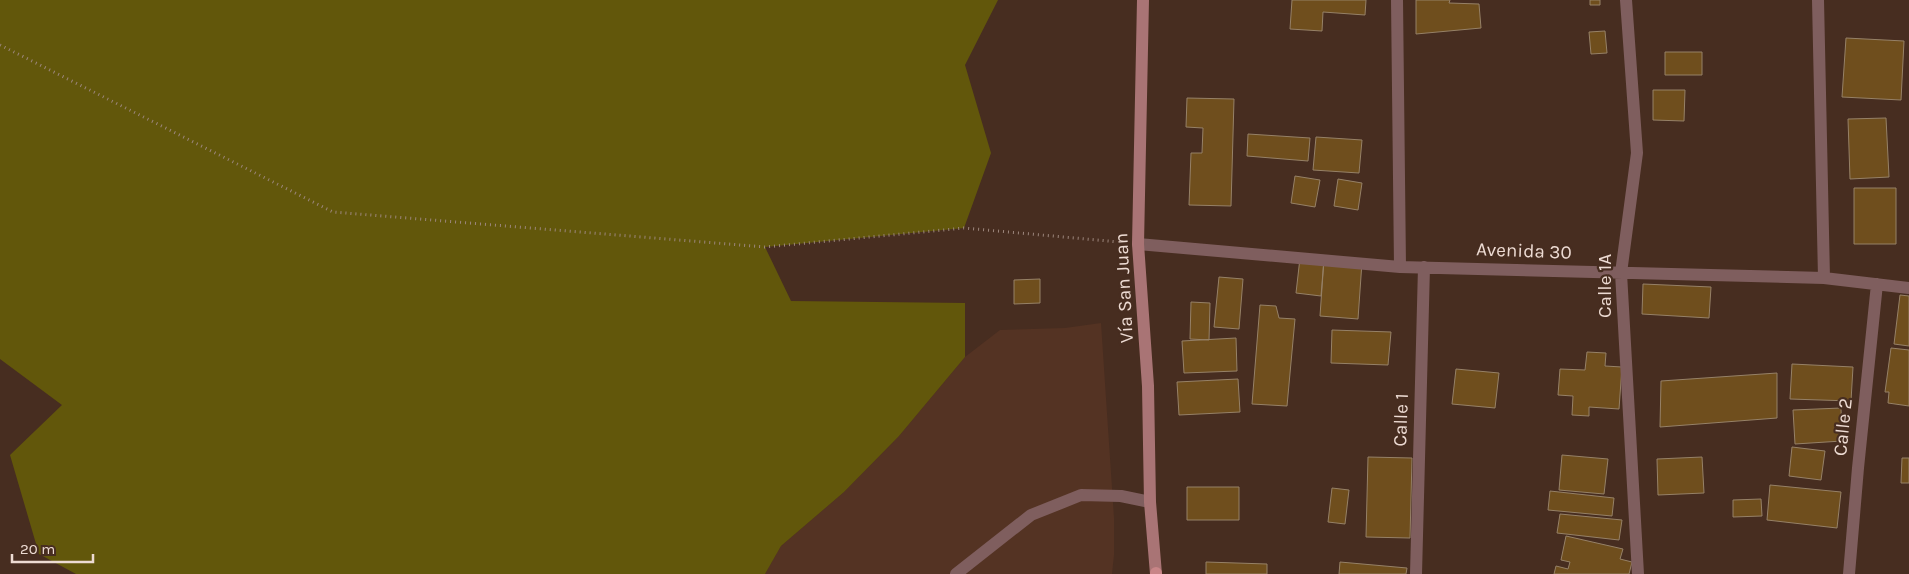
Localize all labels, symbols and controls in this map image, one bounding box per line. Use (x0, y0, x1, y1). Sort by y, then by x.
street label: Vía San Juan (1110, 232, 1138, 344)
street label: Avenida 30 (1476, 238, 1572, 264)
street label: Calle 1A (1594, 254, 1616, 318)
street label: Calle 1 (1389, 393, 1413, 447)
street label: Calle 2 (1829, 397, 1857, 457)
scale bar (12, 532, 94, 564)
text: 20 m (20, 540, 55, 558)

